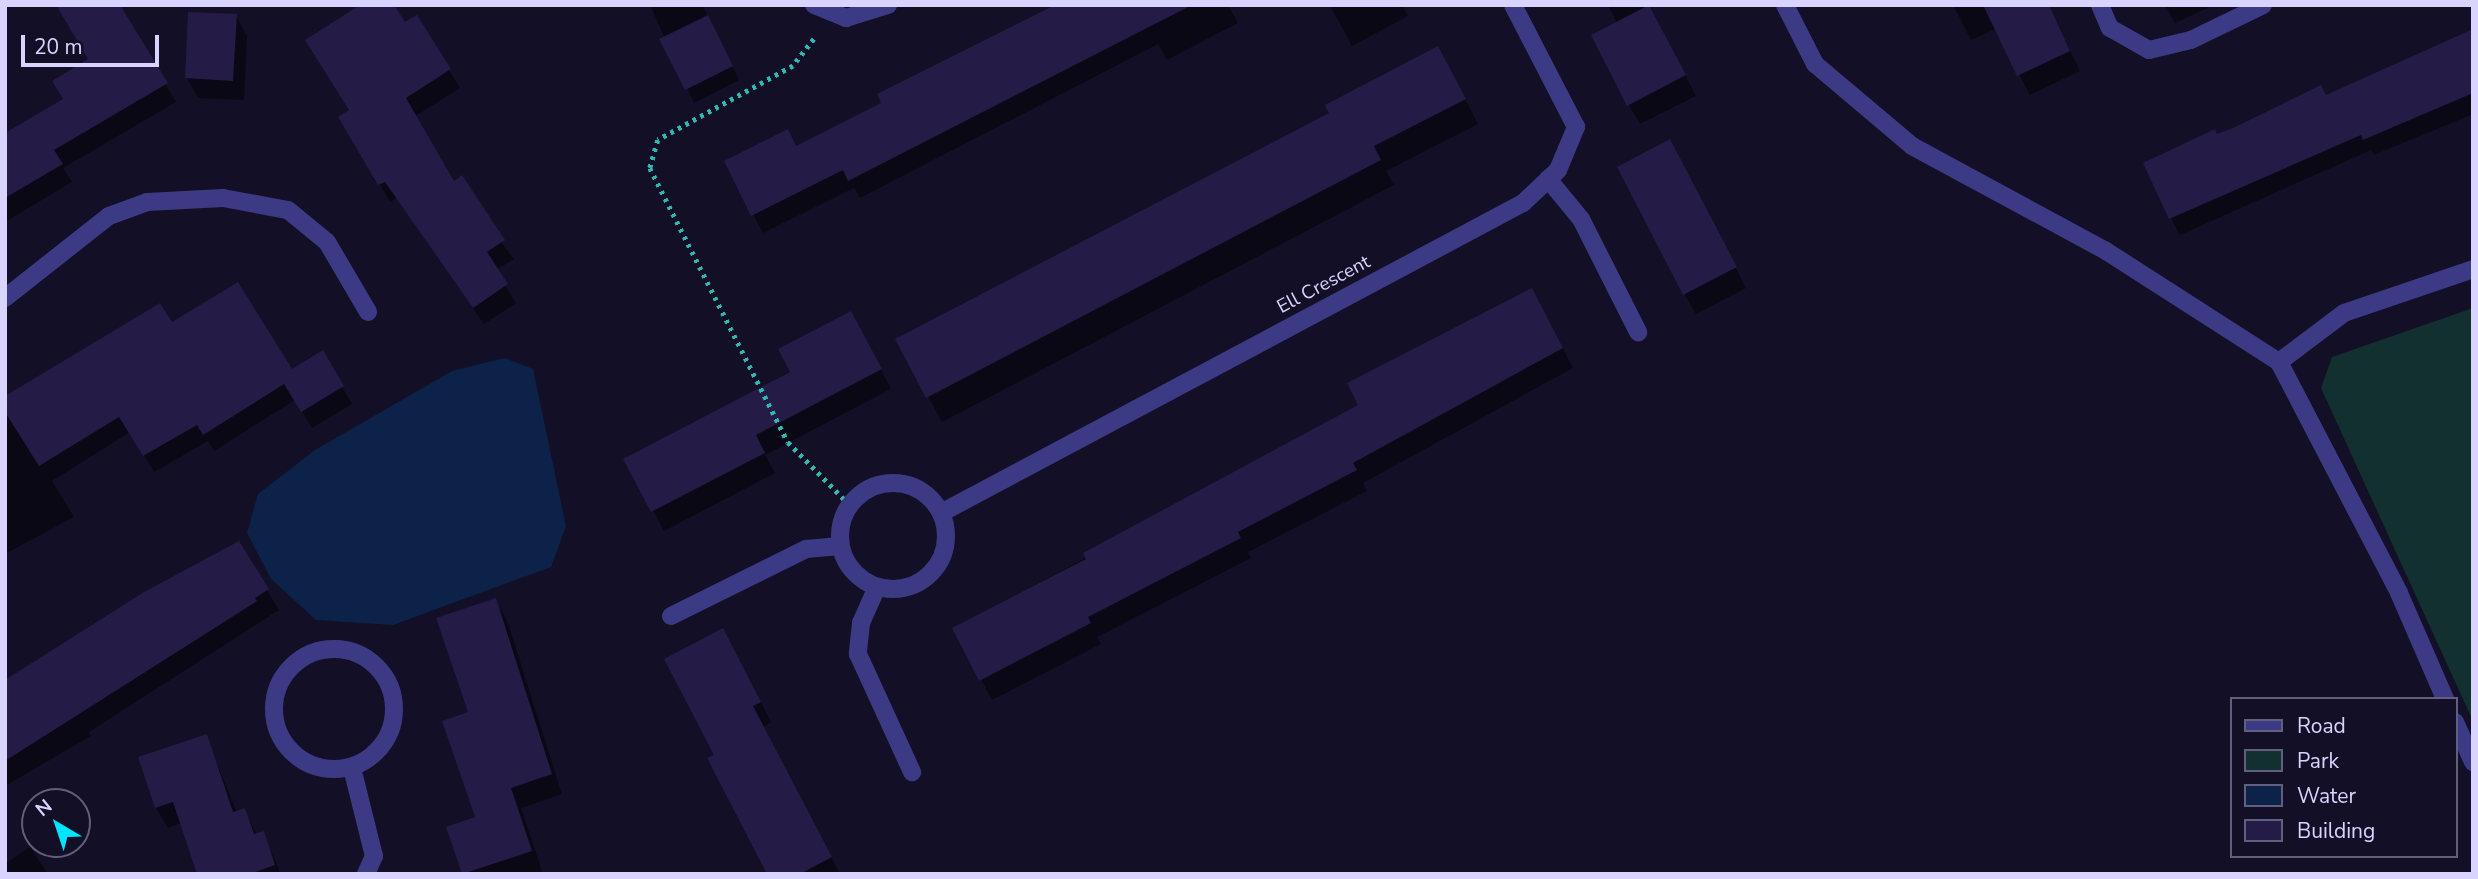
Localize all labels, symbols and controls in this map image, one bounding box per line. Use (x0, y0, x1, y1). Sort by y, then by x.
scale bar (24, 21, 163, 65)
text: 20 m (34, 33, 83, 61)
street label: Ell Crescent (1274, 251, 1374, 319)
legend (2230, 697, 2457, 858)
text: Road (2297, 712, 2346, 740)
text: Park (2297, 747, 2339, 775)
text: Water (2297, 782, 2356, 810)
north arrow (21, 788, 91, 858)
text: N (30, 794, 58, 823)
text: Building (2297, 817, 2375, 845)

